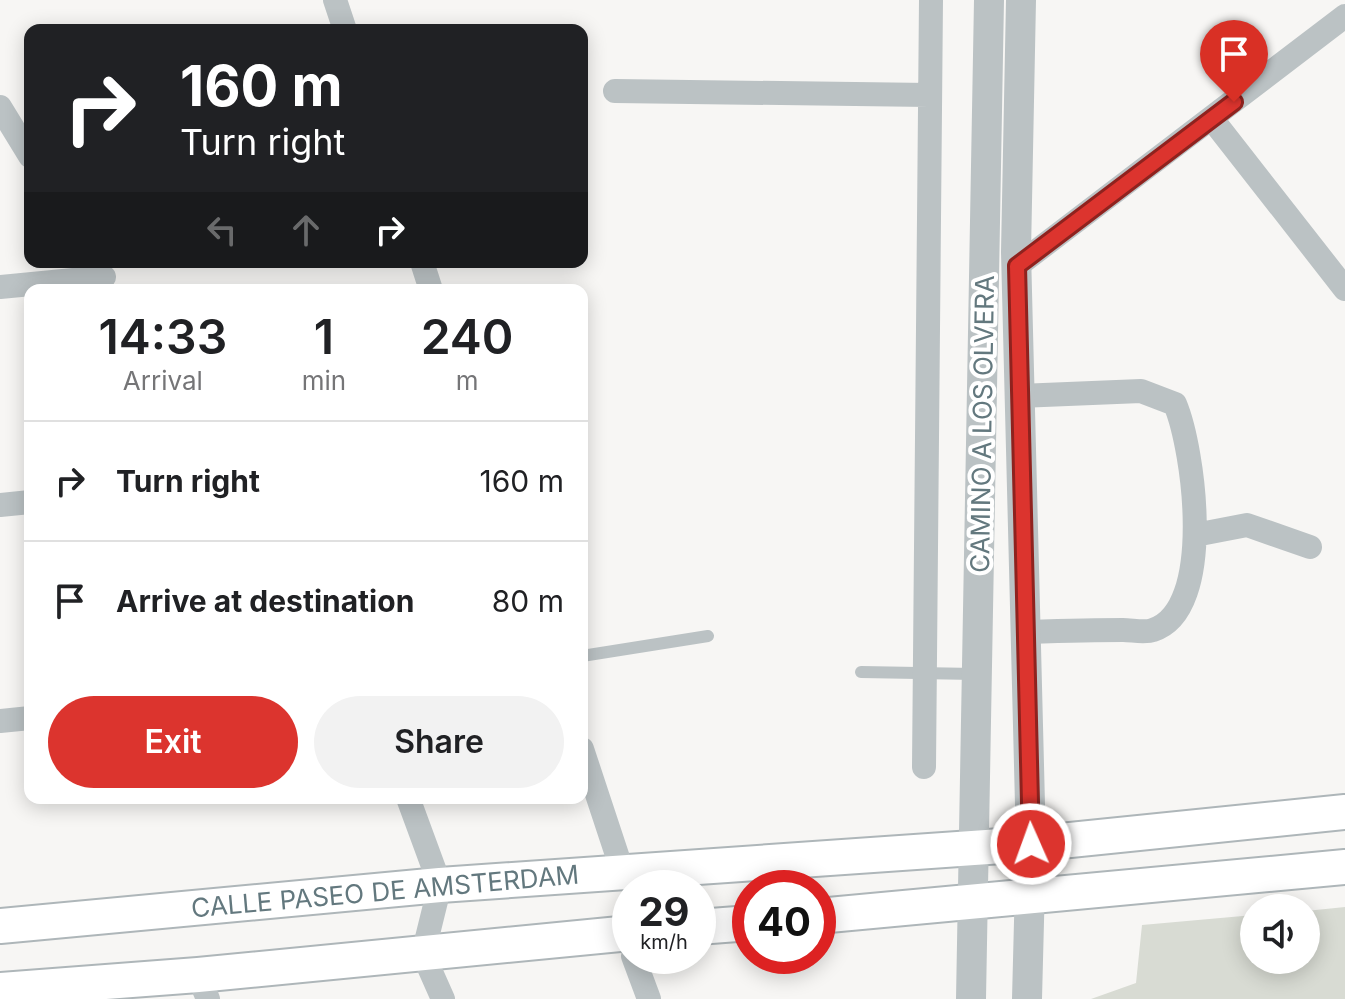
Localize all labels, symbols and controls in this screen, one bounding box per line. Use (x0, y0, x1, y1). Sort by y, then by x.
pin (1200, 20, 1268, 102)
icon: arrive (1212, 32, 1256, 76)
text: 160 m (180, 52, 343, 120)
icon: right (48, 56, 152, 160)
text: Turn right (180, 120, 345, 164)
icon: left (200, 208, 244, 252)
icon: ahead (284, 208, 328, 252)
icon: right (368, 208, 412, 252)
street label: CAMINO A LOS OLVERA (964, 275, 1000, 573)
text: 14:33 (99, 307, 227, 366)
text: 1 (314, 307, 334, 366)
text: 240 (421, 307, 513, 366)
text: Arrival (123, 365, 203, 396)
text: min (302, 365, 346, 396)
text: m (456, 365, 478, 396)
icon: right (48, 459, 92, 503)
text: Turn right (116, 463, 260, 499)
text: 160 m (480, 463, 564, 499)
icon: arrive (48, 579, 92, 623)
text: Arrive at destination (116, 583, 414, 619)
text: 80 m (492, 583, 564, 619)
button: Exit (48, 696, 298, 788)
button: Share (314, 696, 564, 788)
position arrow (989, 802, 1073, 886)
street label: CALLE PASEO DE AMSTERDAM (190, 859, 580, 923)
speed limit sign: 40 (732, 870, 836, 974)
text: 29 (638, 887, 690, 936)
map controls (1240, 894, 1320, 974)
button: sound (1240, 894, 1320, 974)
text: km/h (640, 930, 688, 954)

